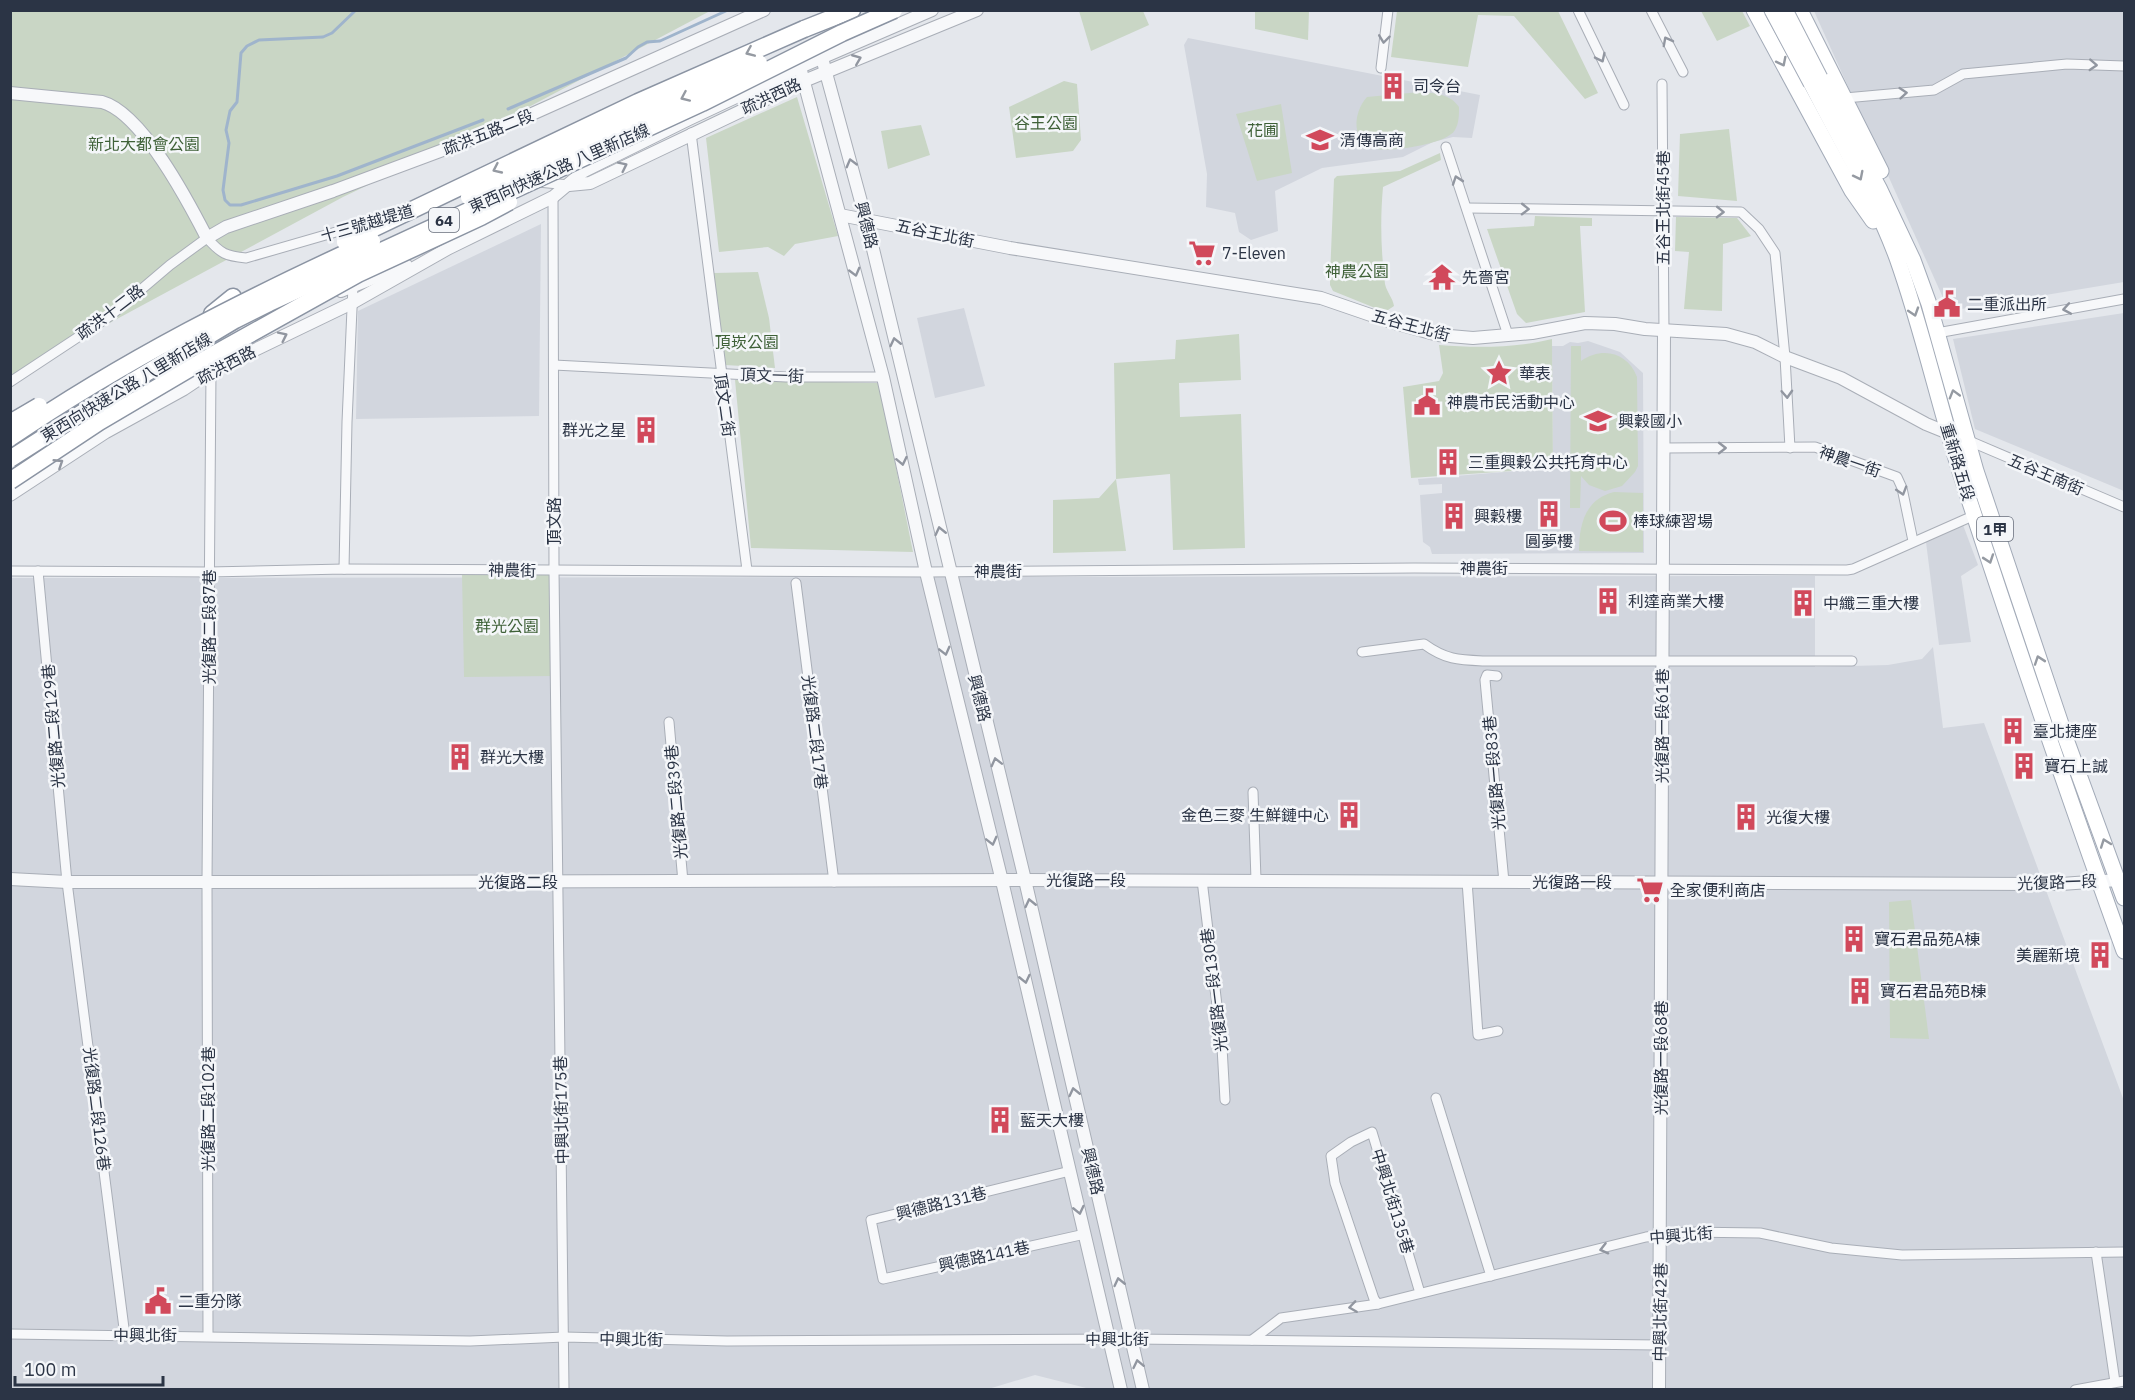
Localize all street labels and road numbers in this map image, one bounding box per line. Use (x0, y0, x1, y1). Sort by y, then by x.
street label: 疏洪西路 (738, 73, 804, 119)
street label: 疏洪五路二段 (440, 105, 536, 159)
street label: 東西向快速公路 八里新店線 (466, 119, 652, 217)
street label: 五谷王北街45巷 (1653, 150, 1673, 266)
street label: 興德路 (851, 199, 883, 251)
street label: 十三號越堤道 (318, 200, 416, 246)
road number: 64 (429, 208, 459, 232)
street label: 五谷王北街 (894, 215, 976, 251)
street label: 疏洪十二路 (72, 280, 148, 344)
street label: 五谷王北街 (1370, 305, 1452, 345)
street label: 東西向快速公路 八里新店線 (37, 328, 215, 446)
street label: 疏洪西路 (193, 341, 259, 389)
street label: 頂文一街 (740, 364, 804, 386)
street label: 頂文二街 (711, 372, 739, 438)
street label: 重新路五段 (1937, 421, 1979, 503)
street label: 神農一街 (1816, 441, 1884, 481)
street label: 五谷王南街 (2005, 449, 2087, 499)
street label: 頂文路 (544, 497, 564, 545)
road number: 1甲 (1977, 517, 2013, 541)
street label: 神農街 (1460, 558, 1508, 578)
street label: 神農街 (488, 560, 536, 580)
street label: 神農街 (974, 561, 1022, 581)
street label: 光復路二段87巷 (199, 569, 219, 685)
street label: 光復路二段129巷 (38, 663, 68, 789)
street label: 光復路一段61巷 (1652, 668, 1672, 784)
street label: 興德路 (964, 672, 996, 724)
street label: 光復路二段17巷 (798, 674, 832, 790)
street label: 光復路一段83巷 (1479, 715, 1509, 831)
street label: 光復路二段39巷 (661, 744, 691, 860)
street label: 光復路一段 (1046, 870, 1126, 890)
street label: 光復路一段 (2017, 871, 2097, 893)
street label: 光復路二段 (478, 872, 558, 892)
street label: 光復路一段 (1532, 872, 1612, 892)
street label: 光復路一段130巷 (1196, 927, 1232, 1053)
street label: 光復路一段68巷 (1651, 1000, 1671, 1116)
street label: 光復路二段126巷 (79, 1046, 115, 1172)
street label: 光復路二段102巷 (198, 1047, 218, 1171)
street label: 中興北街175巷 (550, 1055, 572, 1165)
street label: 興德路 (1078, 1145, 1108, 1197)
street label: 中興北街135巷 (1368, 1146, 1418, 1256)
street label: 興德路131巷 (894, 1182, 988, 1224)
street label: 中興北街 (1648, 1222, 1714, 1248)
street label: 興德路141巷 (937, 1237, 1031, 1275)
street label: 中興北街42巷 (1649, 1262, 1671, 1362)
street label: 中興北街 (113, 1325, 177, 1345)
street label: 中興北街 (599, 1328, 663, 1350)
street label: 中興北街 (1085, 1329, 1149, 1349)

